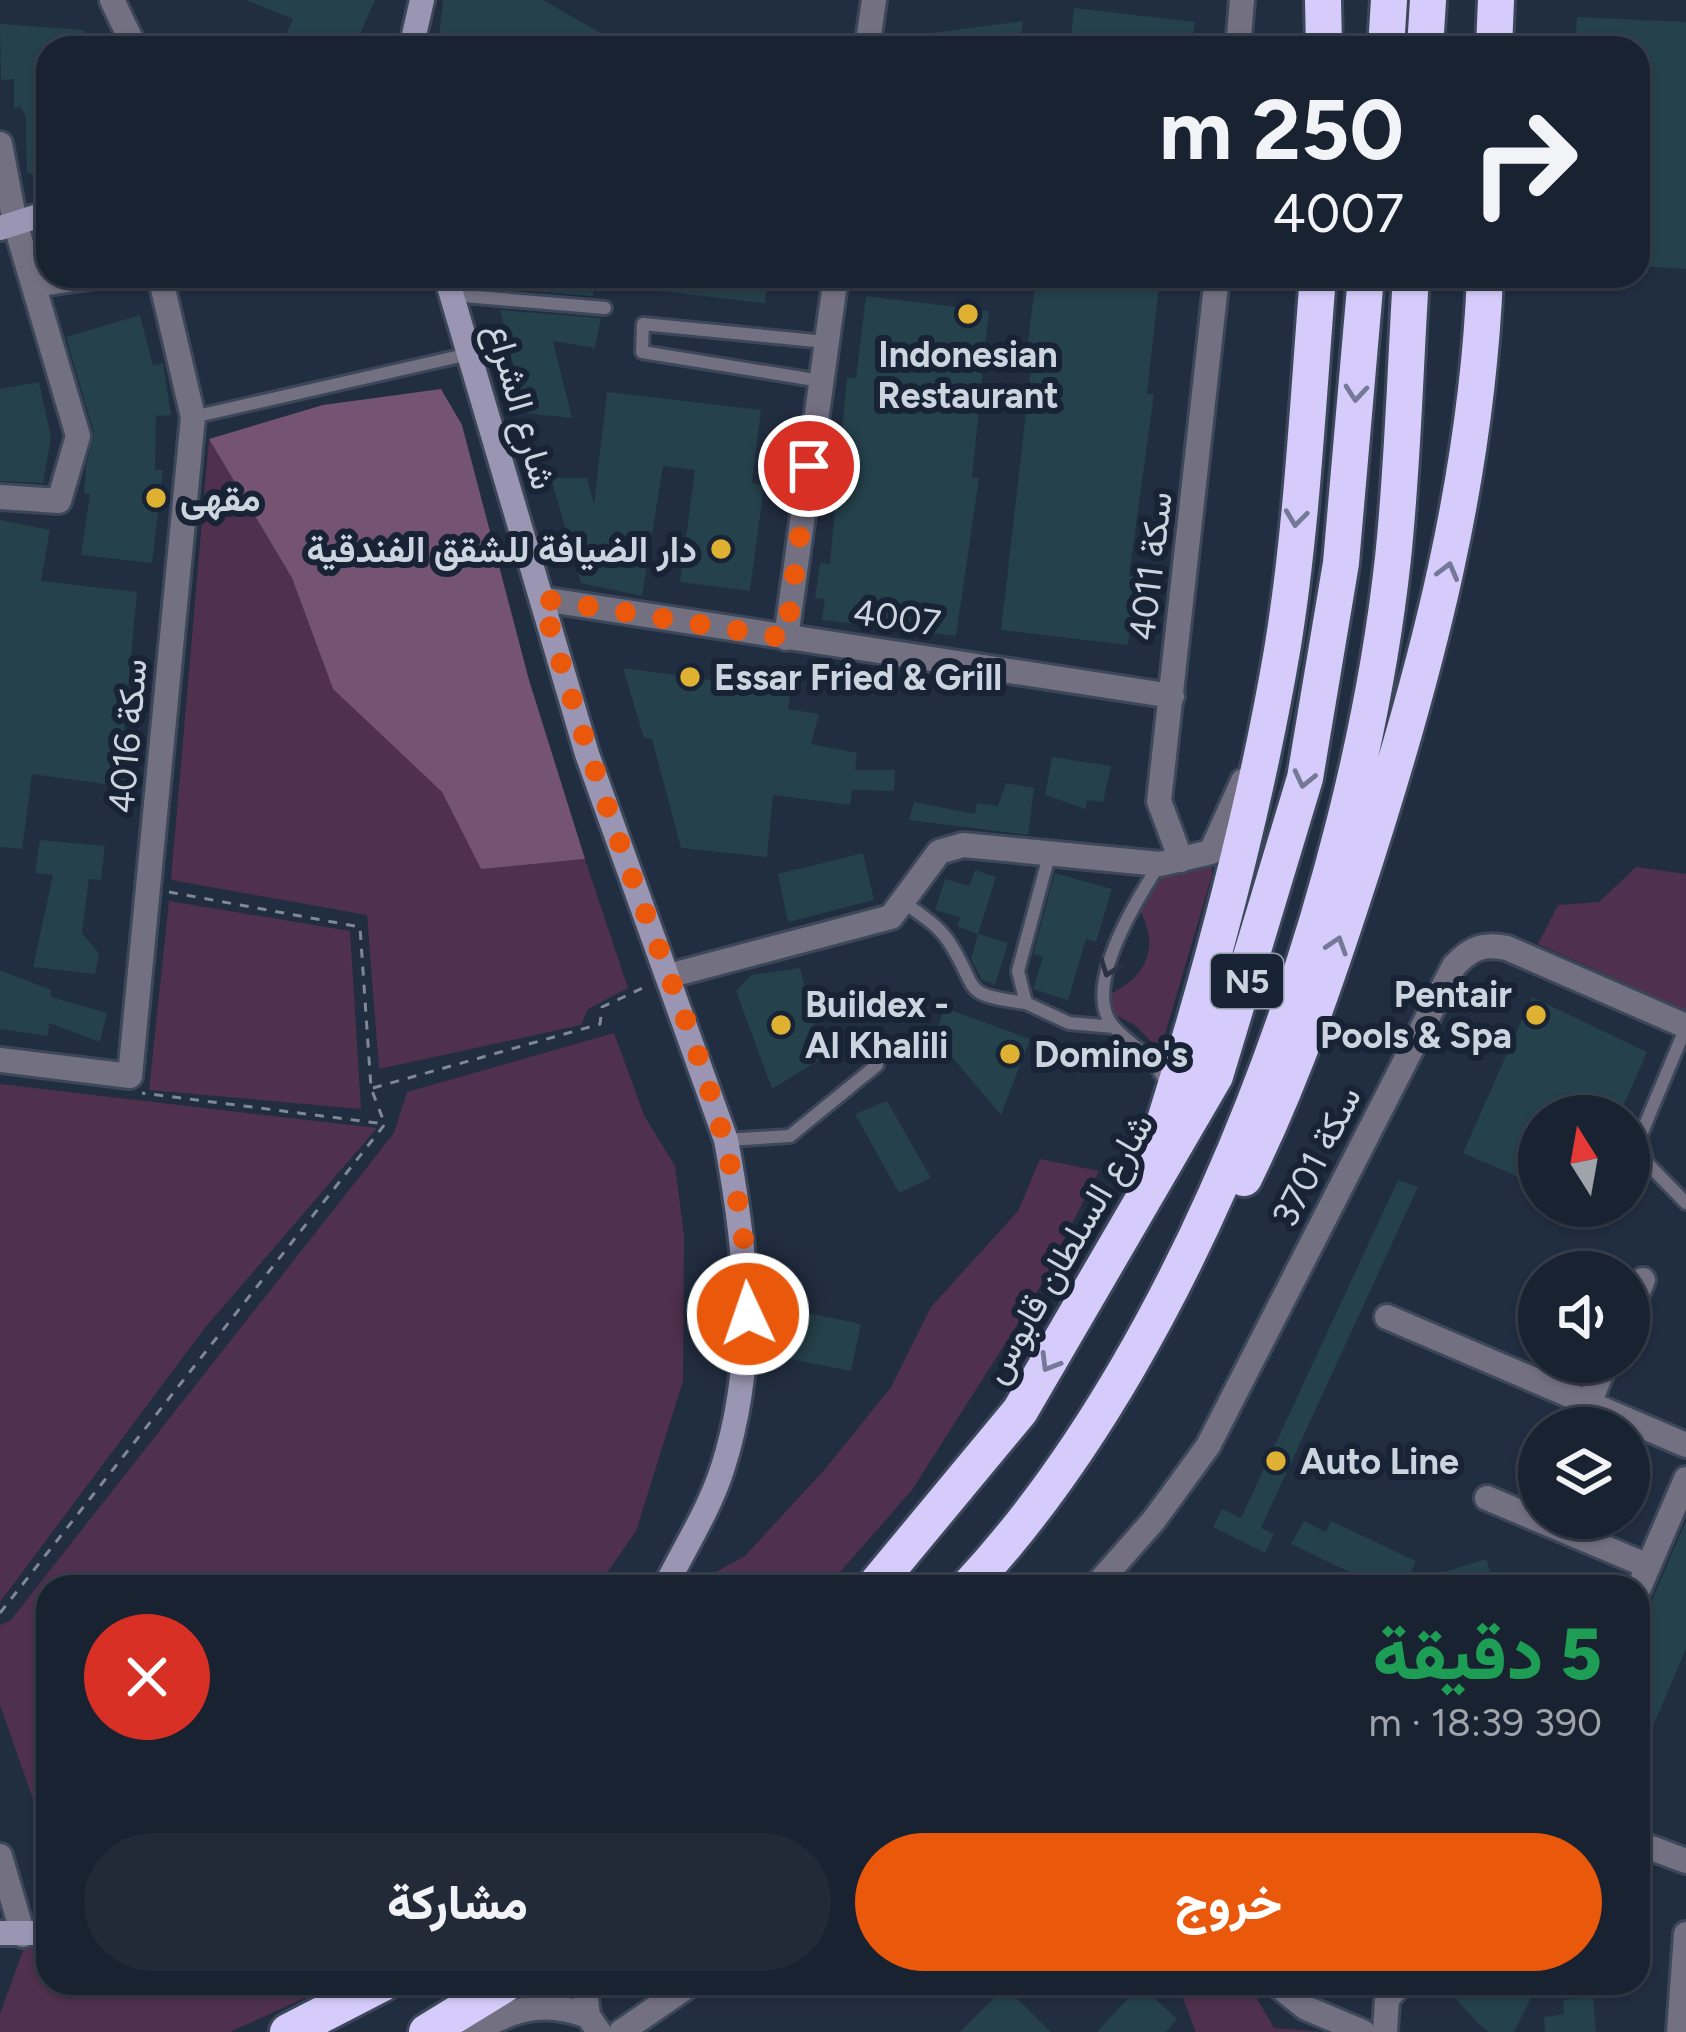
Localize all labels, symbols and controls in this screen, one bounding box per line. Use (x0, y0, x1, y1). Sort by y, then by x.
text: 250 m (1159, 79, 1404, 180)
icon: right (1446, 84, 1602, 240)
text: 4007 (1272, 181, 1404, 246)
marker: Indonesian Restaurant (955, 301, 981, 327)
street label: شارع الشراع (474, 318, 566, 495)
place label: Indonesian Restaurant (877, 333, 1059, 417)
one-way arrow (1344, 383, 1369, 402)
pin (758, 415, 860, 517)
icon: arrive (776, 433, 842, 499)
place label: مقهى (180, 477, 261, 521)
marker: مقهى (143, 485, 169, 511)
street label: سكة 4011 (1120, 489, 1181, 643)
one-way arrow (1283, 508, 1309, 528)
place label: دار الضيافة للشقق الفندقية (306, 528, 697, 572)
marker: دار الضيافة للشقق الفندقية (708, 536, 734, 562)
one-way arrow (1434, 562, 1459, 582)
street label: 4007 (850, 590, 943, 645)
place label: Essar Fried & Grill (714, 656, 1002, 699)
street label: سكة 4016 (99, 657, 156, 815)
marker: Essar Fried & Grill (677, 664, 703, 690)
one-way arrow (1292, 768, 1317, 788)
one-way arrow (1323, 936, 1347, 957)
road number: N5 (1211, 954, 1283, 1008)
one-way arrow (1099, 957, 1123, 978)
place label: Pentair Pools & Spa (1320, 973, 1512, 1057)
place label: Buildex - Al Khalili (805, 983, 949, 1067)
marker: Pentair Pools & Spa (1523, 1002, 1549, 1028)
marker: Buildex - Al Khalili (768, 1012, 794, 1038)
place label: Domino's (1034, 1033, 1188, 1076)
marker: Domino's (997, 1041, 1023, 1067)
street label: سكة 3701 (1263, 1079, 1370, 1233)
north arrow (1518, 1095, 1650, 1227)
map controls (1518, 1095, 1650, 1539)
street label: شارع السلطان قابوس (973, 1106, 1165, 1392)
position arrow (685, 1251, 811, 1377)
button: sound (1518, 1251, 1650, 1383)
one-way arrow (1041, 1350, 1063, 1372)
button: layers (1518, 1407, 1650, 1539)
place label: Auto Line (1300, 1440, 1459, 1483)
marker: Auto Line (1263, 1448, 1289, 1474)
text: 5 دقيقة (1373, 1611, 1602, 1697)
button: close (84, 1614, 210, 1740)
text: 390 m · 18:39 (1368, 1699, 1602, 1746)
button: مشاركة (84, 1833, 831, 1971)
button: خروج (855, 1833, 1602, 1971)

